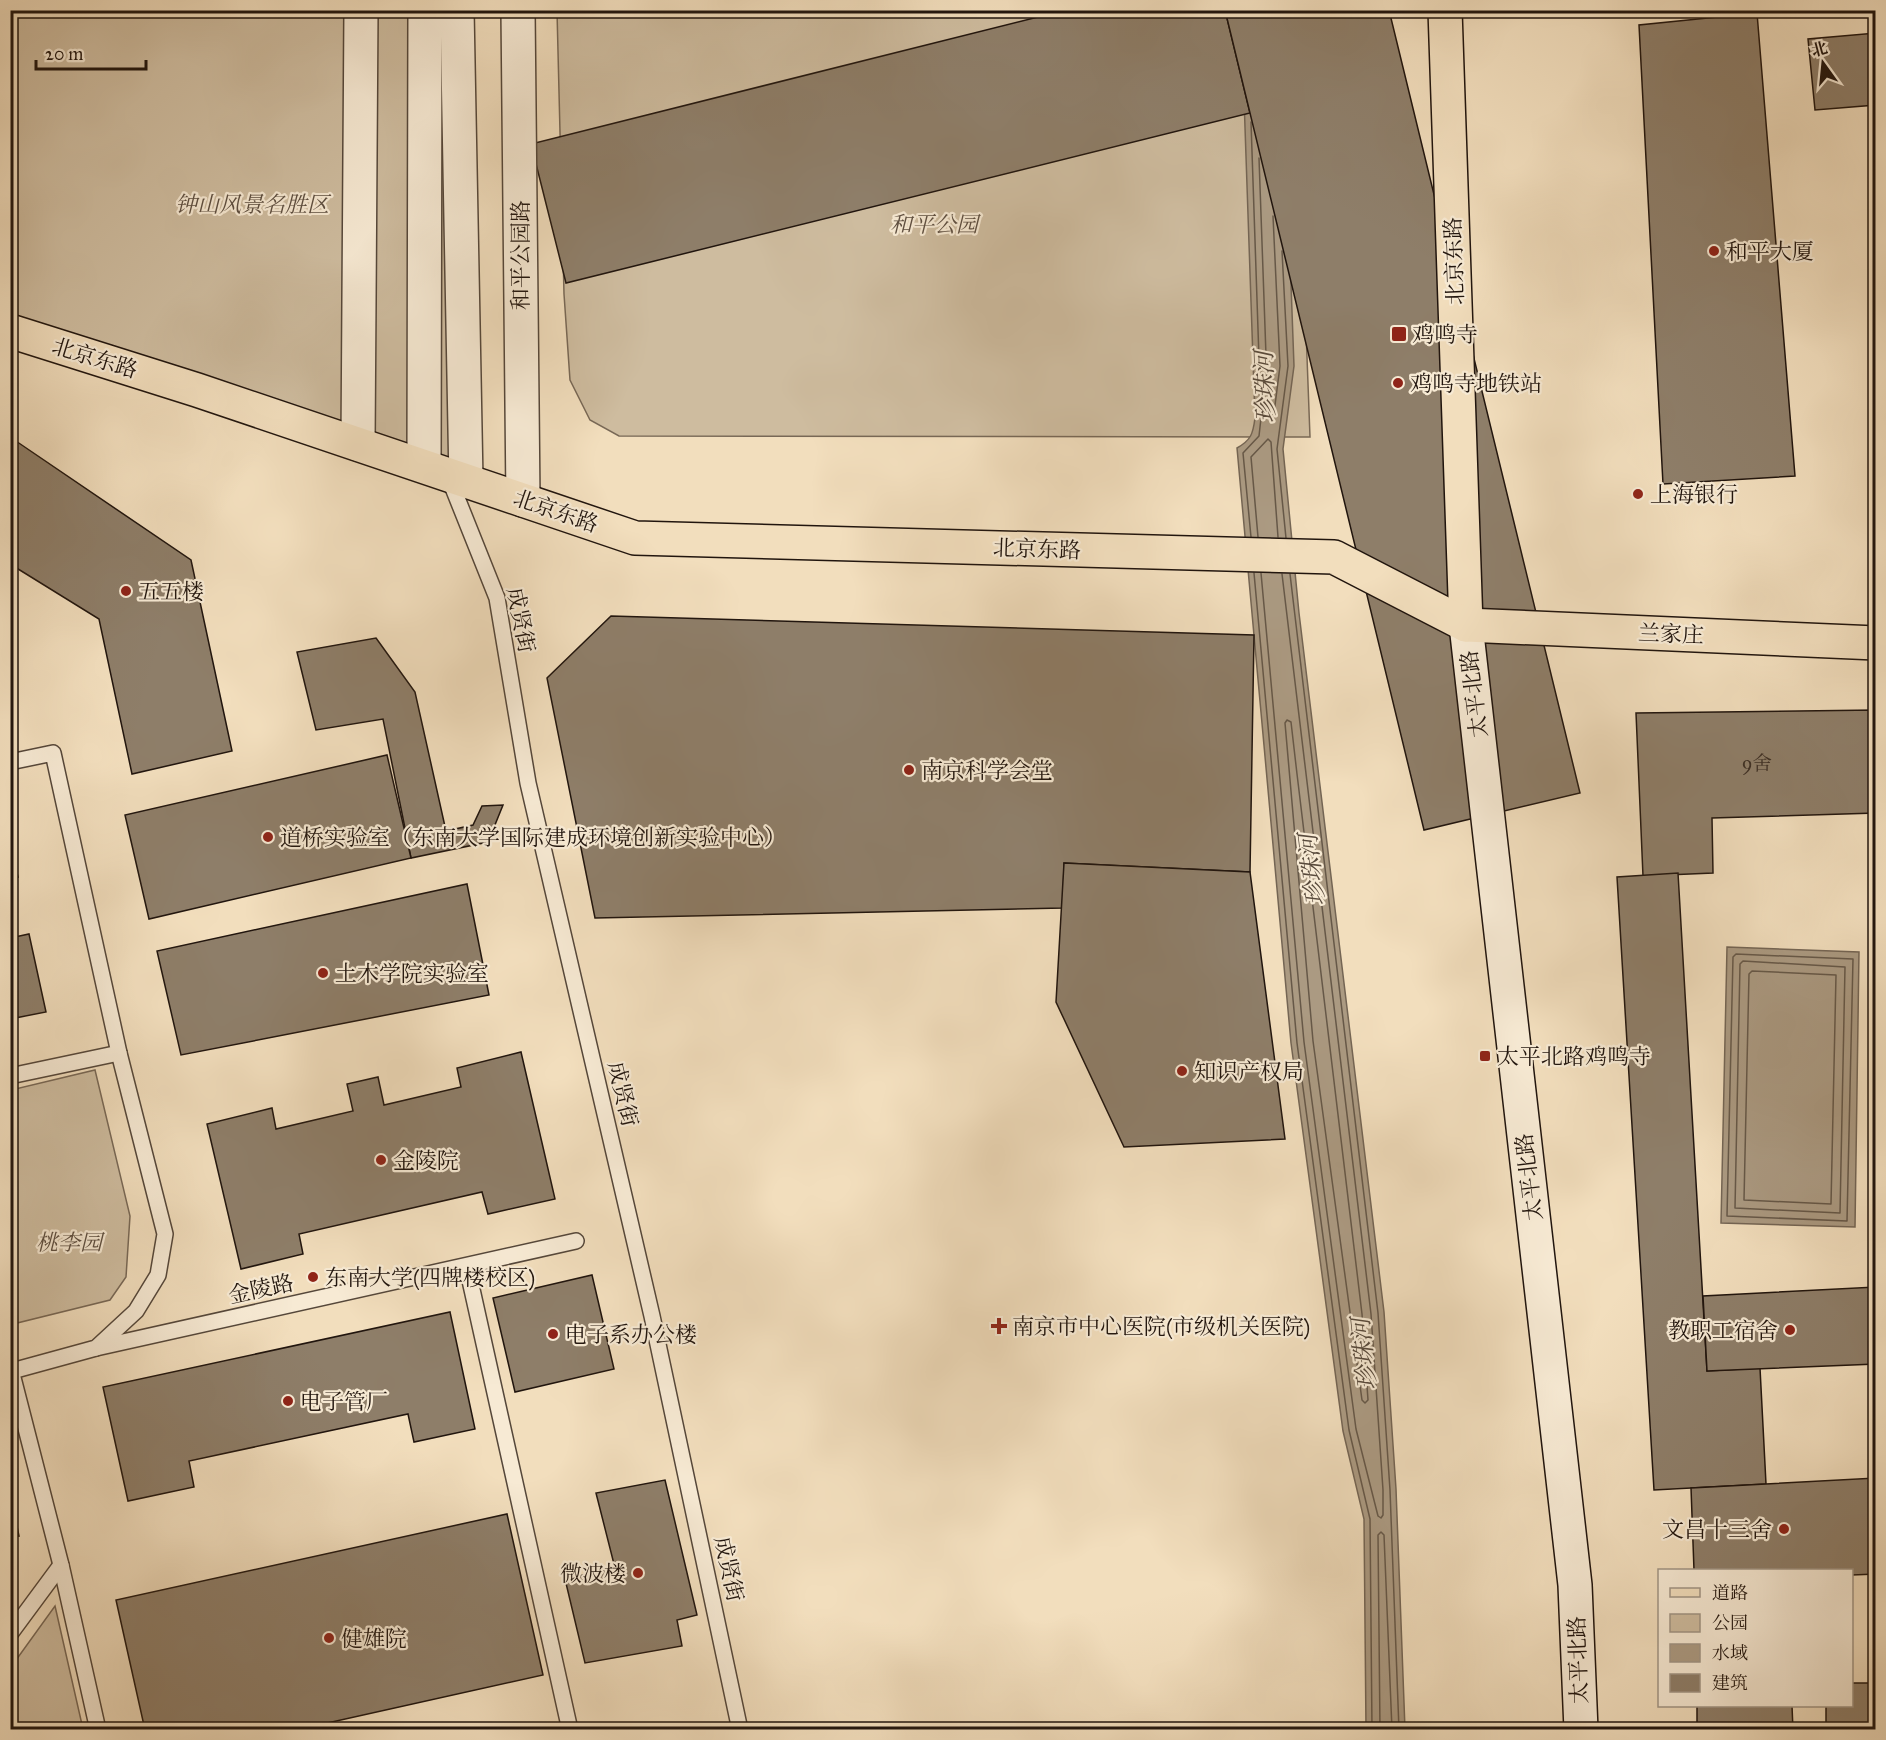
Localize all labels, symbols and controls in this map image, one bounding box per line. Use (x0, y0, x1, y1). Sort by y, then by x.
scale bar (36, 33, 146, 71)
north arrow (1793, 33, 1853, 93)
text: 北 (1809, 38, 1829, 60)
text: 20 m (45, 43, 83, 65)
park label: 钟山风景名胜区 (175, 191, 332, 218)
street label: 和平公园路 (507, 200, 534, 310)
park label: 和平公园 (890, 211, 981, 238)
street label: 北京东路 (1439, 217, 1469, 305)
place label: 和平大厦 (1726, 238, 1814, 265)
marker: 和平大厦 (1707, 244, 1721, 258)
place label: 鸡鸣寺 (1412, 321, 1478, 348)
marker: 鸡鸣寺 (1390, 325, 1408, 343)
street label: 北京东路 (49, 332, 141, 384)
water label: 珍珠河 (1249, 347, 1281, 424)
place label: 鸡鸣寺地铁站 (1410, 370, 1542, 397)
marker: 鸡鸣寺地铁站 (1391, 376, 1405, 390)
place label: 上海银行 (1650, 481, 1738, 508)
street label: 北京东路 (510, 484, 602, 538)
marker: 上海银行 (1631, 487, 1645, 501)
street label: 北京东路 (993, 534, 1081, 564)
place label: 五五楼 (138, 578, 204, 605)
marker: 五五楼 (119, 584, 133, 598)
street label: 成贤街 (501, 585, 541, 655)
street label: 兰家庄 (1638, 619, 1704, 649)
street label: 太平北路 (1455, 649, 1493, 739)
house number: 9舍 (1742, 751, 1772, 775)
place label: 南京科学会堂 (921, 757, 1053, 784)
marker: 南京科学会堂 (902, 763, 916, 777)
place label: 道桥实验室（东南大学国际建成环境创新实验中心） (280, 824, 786, 851)
water label: 珍珠河 (1292, 828, 1331, 908)
marker: 道桥实验室（东南大学国际建成环境创新实验中心） (261, 830, 275, 844)
place label: 土木学院实验室 (335, 960, 489, 987)
marker: 土木学院实验室 (316, 966, 330, 980)
place label: 太平北路鸡鸣寺 (1497, 1043, 1651, 1070)
marker: 太平北路鸡鸣寺 (1478, 1049, 1492, 1063)
place label: 知识产权局 (1194, 1058, 1304, 1085)
street label: 成贤街 (602, 1059, 644, 1129)
marker: 知识产权局 (1175, 1064, 1189, 1078)
street label: 太平北路 (1510, 1132, 1548, 1222)
place label: 金陵院 (393, 1147, 459, 1174)
marker: 金陵院 (374, 1153, 388, 1167)
park label: 桃李园 (36, 1229, 105, 1256)
place label: 东南大学(四牌楼校区) (325, 1264, 535, 1291)
street label: 金陵路 (226, 1269, 296, 1309)
marker: 东南大学(四牌楼校区) (306, 1270, 320, 1284)
place label: 南京市中心医院(市级机关医院) (1012, 1313, 1310, 1340)
water label: 珍珠河 (1345, 1313, 1383, 1391)
marker: 南京市中心医院(市级机关医院) (990, 1317, 1008, 1335)
place label: 教职工宿舍 (1668, 1317, 1778, 1344)
place label: 电子系办公楼 (565, 1321, 697, 1348)
marker: 教职工宿舍 (1783, 1323, 1797, 1337)
marker: 电子系办公楼 (546, 1327, 560, 1341)
place label: 电子管厂 (300, 1388, 388, 1415)
marker: 电子管厂 (281, 1394, 295, 1408)
place label: 文昌十三舍 (1662, 1516, 1772, 1543)
marker: 文昌十三舍 (1777, 1522, 1791, 1536)
street label: 成贤街 (709, 1534, 749, 1604)
place label: 微波楼 (560, 1560, 626, 1587)
marker: 微波楼 (631, 1566, 645, 1580)
legend (1658, 1569, 1853, 1707)
text: 道路 (1712, 1582, 1748, 1604)
text: 公园 (1712, 1612, 1748, 1634)
street label: 太平北路 (1563, 1616, 1593, 1704)
place label: 健雄院 (341, 1625, 407, 1652)
marker: 健雄院 (322, 1631, 336, 1645)
text: 水域 (1712, 1642, 1748, 1664)
text: 建筑 (1712, 1672, 1748, 1694)

